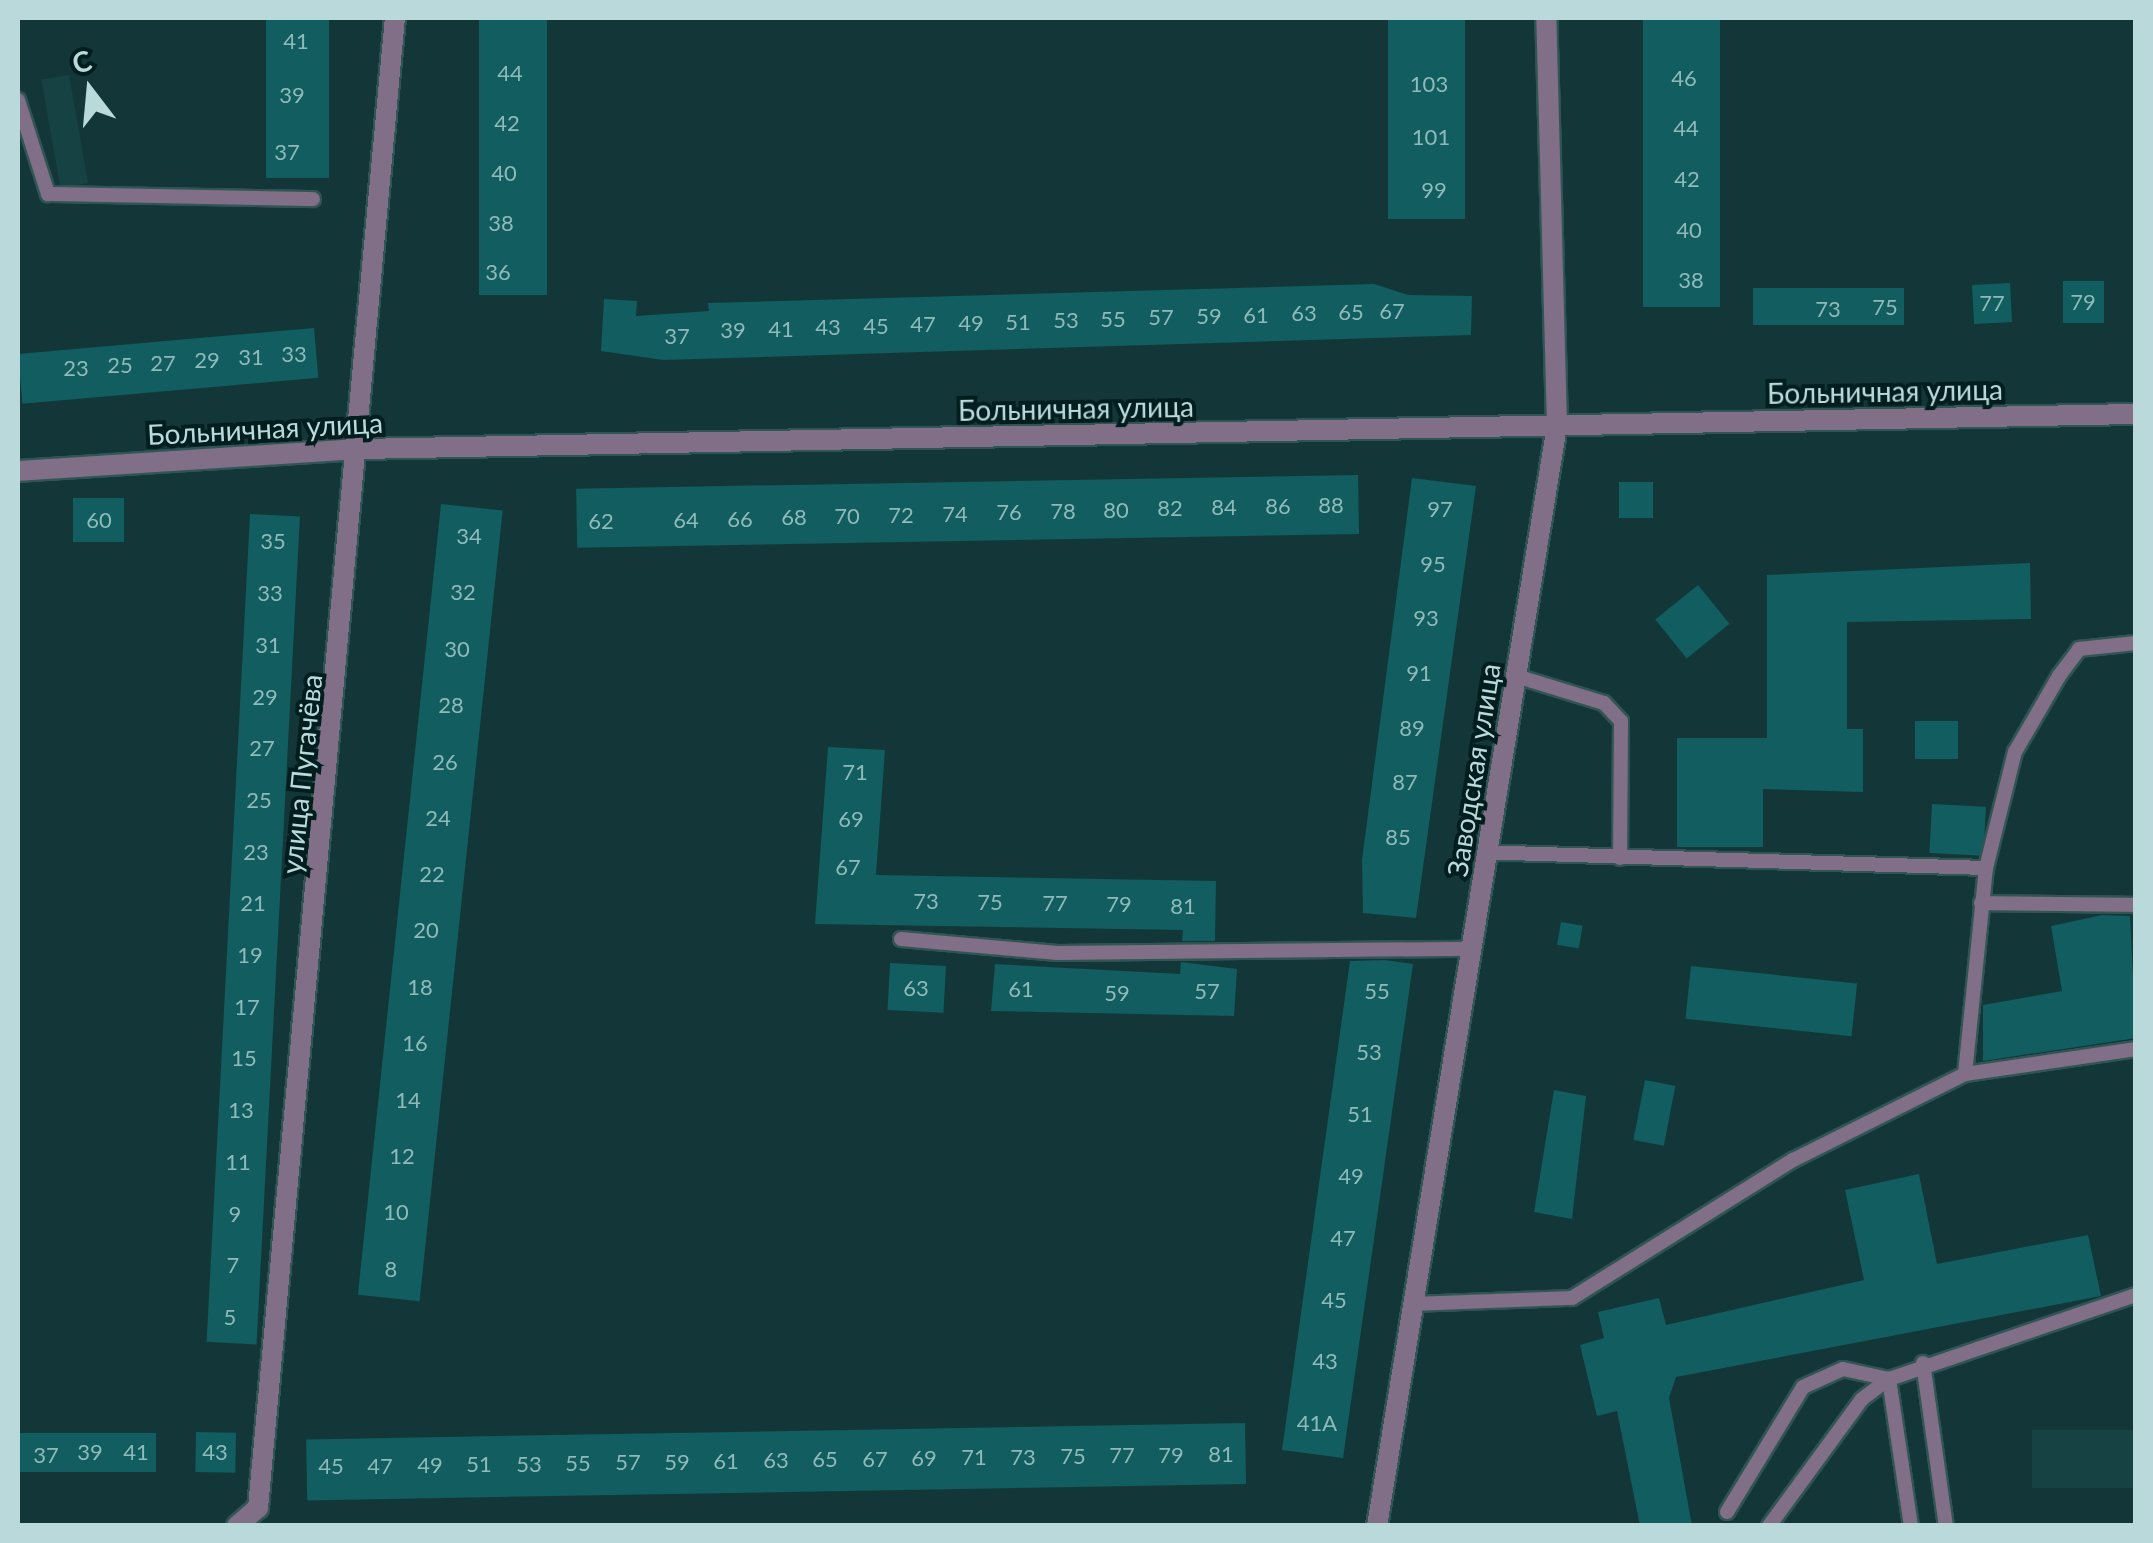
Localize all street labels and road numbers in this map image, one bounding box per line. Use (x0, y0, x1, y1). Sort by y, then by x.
street label: Больничная улица (1767, 372, 2003, 410)
street label: Больничная улица (958, 389, 1194, 427)
street label: Больничная улица (146, 405, 384, 451)
street label: Заводская улица (1440, 661, 1506, 879)
street label: улица Пугачёва (274, 672, 328, 876)

